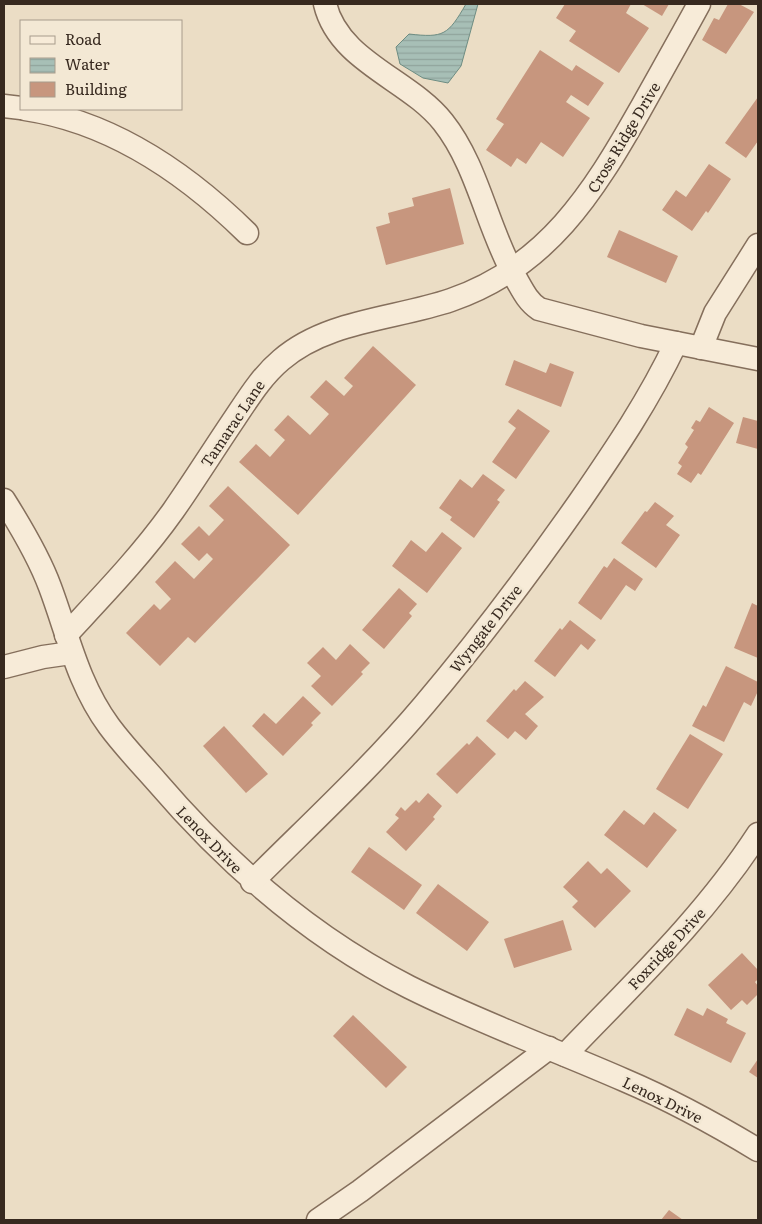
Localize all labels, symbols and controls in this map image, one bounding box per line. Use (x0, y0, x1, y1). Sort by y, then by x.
legend (20, 20, 182, 110)
text: Road (65, 27, 101, 50)
text: Water (65, 52, 110, 75)
text: Building (65, 77, 127, 100)
street label: Cross Ridge Drive (581, 77, 665, 197)
street label: Tamarac Lane (194, 374, 270, 471)
street label: Wyngate Drive (443, 579, 527, 677)
street label: Lenox Drive (172, 800, 248, 878)
street label: Foxridge Drive (622, 902, 710, 994)
street label: Lenox Drive (619, 1070, 707, 1128)

